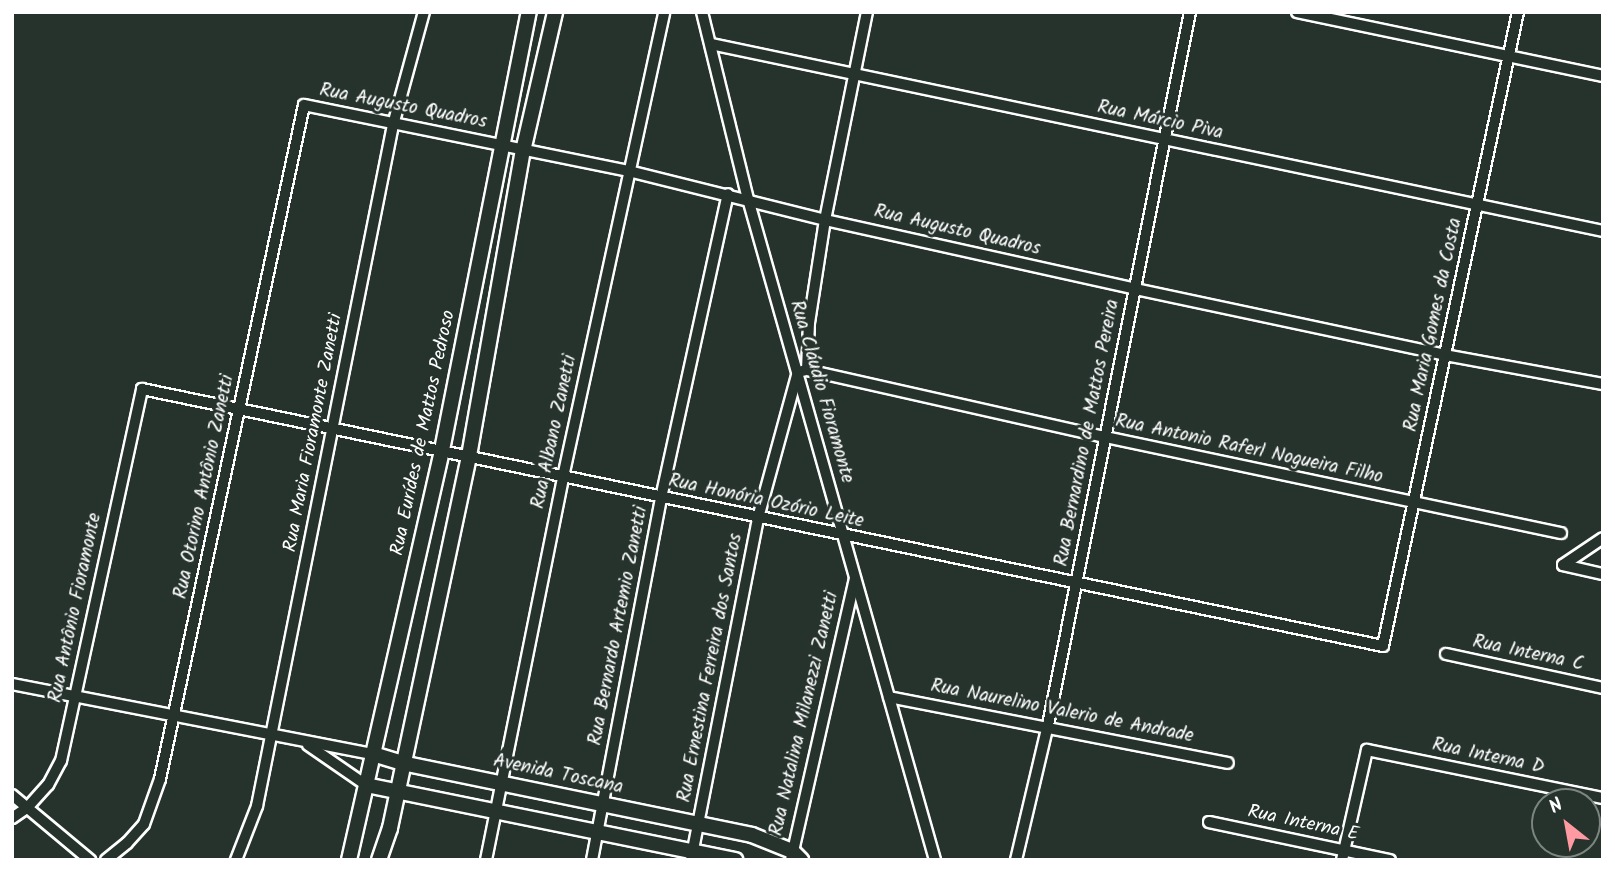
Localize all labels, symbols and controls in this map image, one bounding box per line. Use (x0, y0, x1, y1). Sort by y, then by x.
street label: Rua Augusto Quadros (317, 80, 489, 134)
street label: Rua Márcio Piva (1095, 97, 1225, 145)
street label: Rua Augusto Quadros (872, 201, 1042, 261)
street label: Rua Maria Gomes da Costa (1400, 216, 1468, 434)
street label: Rua Cláudio Fioramonte (784, 298, 858, 486)
street label: Rua Bernardino de Mattos Pereira (1051, 298, 1125, 568)
street label: Rua Eurídes de Mattos Pedroso (387, 308, 461, 558)
street label: Rua Maria Fioramonte Zanetti (280, 312, 348, 554)
street label: Rua Albano Zanetti (528, 353, 582, 511)
street label: Rua Otorino Antônio Zanetti (170, 373, 240, 601)
street label: Rua Antonio Raferl Nogueira Filho (1113, 410, 1385, 490)
street label: Rua Honória Ozório Leite (666, 470, 866, 534)
street label: Rua Bernardo Artemio Zanetti (585, 505, 653, 747)
street label: Rua Antônio Fioramonte (45, 511, 107, 705)
street label: Rua Ernestina Ferreira dos Santos (674, 532, 748, 804)
street label: Rua Natalina Milanezzi Zanetti (766, 590, 844, 838)
street label: Rua Interna C (1470, 631, 1586, 677)
street label: Rua Naurelino Valerio de Andrade (929, 675, 1195, 749)
street label: Rua Interna D (1430, 734, 1546, 780)
street label: Avenida Toscana (491, 750, 625, 800)
north arrow (1531, 788, 1601, 858)
text: N (1543, 791, 1569, 823)
street label: Rua Interna E (1245, 801, 1361, 847)

